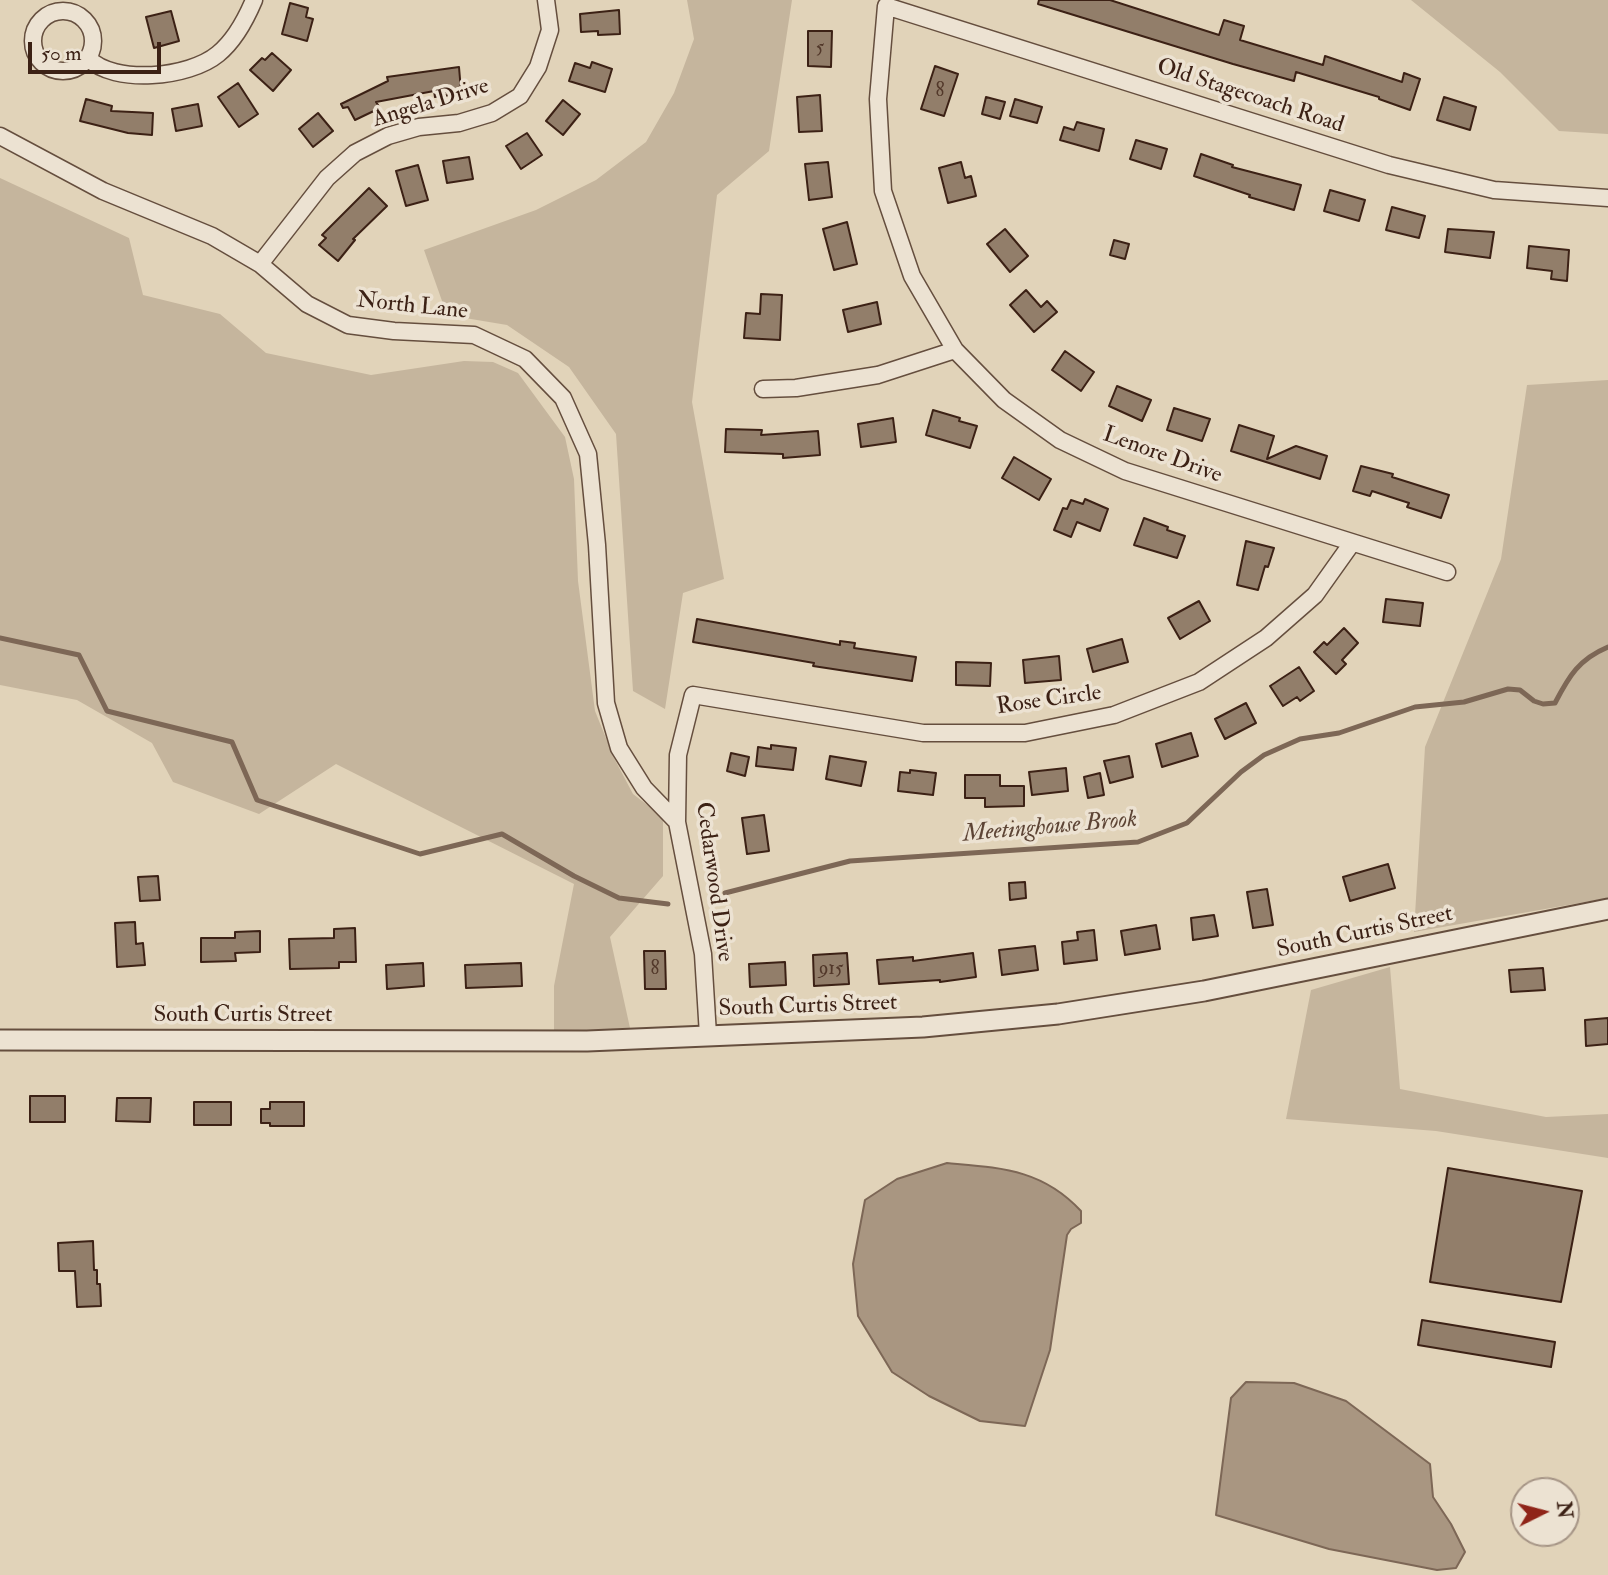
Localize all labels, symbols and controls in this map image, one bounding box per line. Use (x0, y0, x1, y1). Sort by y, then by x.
scale bar (32, 28, 164, 72)
house number: 5 (816, 38, 824, 60)
text: 50 m (41, 40, 82, 67)
street label: Old Stagecoach Road (1153, 54, 1347, 140)
street label: Angela Drive (369, 73, 493, 135)
house number: 8 (936, 81, 944, 103)
street label: North Lane (355, 287, 469, 327)
street label: Lenore Drive (1099, 422, 1225, 490)
street label: Rose Circle (995, 680, 1103, 722)
street label: Cedarwood Drive (688, 800, 738, 964)
water label: Meetinghouse Brook (962, 806, 1138, 850)
street label: South Curtis Street (1275, 901, 1455, 965)
house number: 8 (651, 959, 659, 981)
house number: 915 (819, 959, 843, 981)
street label: South Curtis Street (718, 990, 898, 1024)
street label: South Curtis Street (154, 1002, 332, 1030)
north arrow (1510, 1477, 1580, 1547)
text: N (1551, 1500, 1577, 1520)

